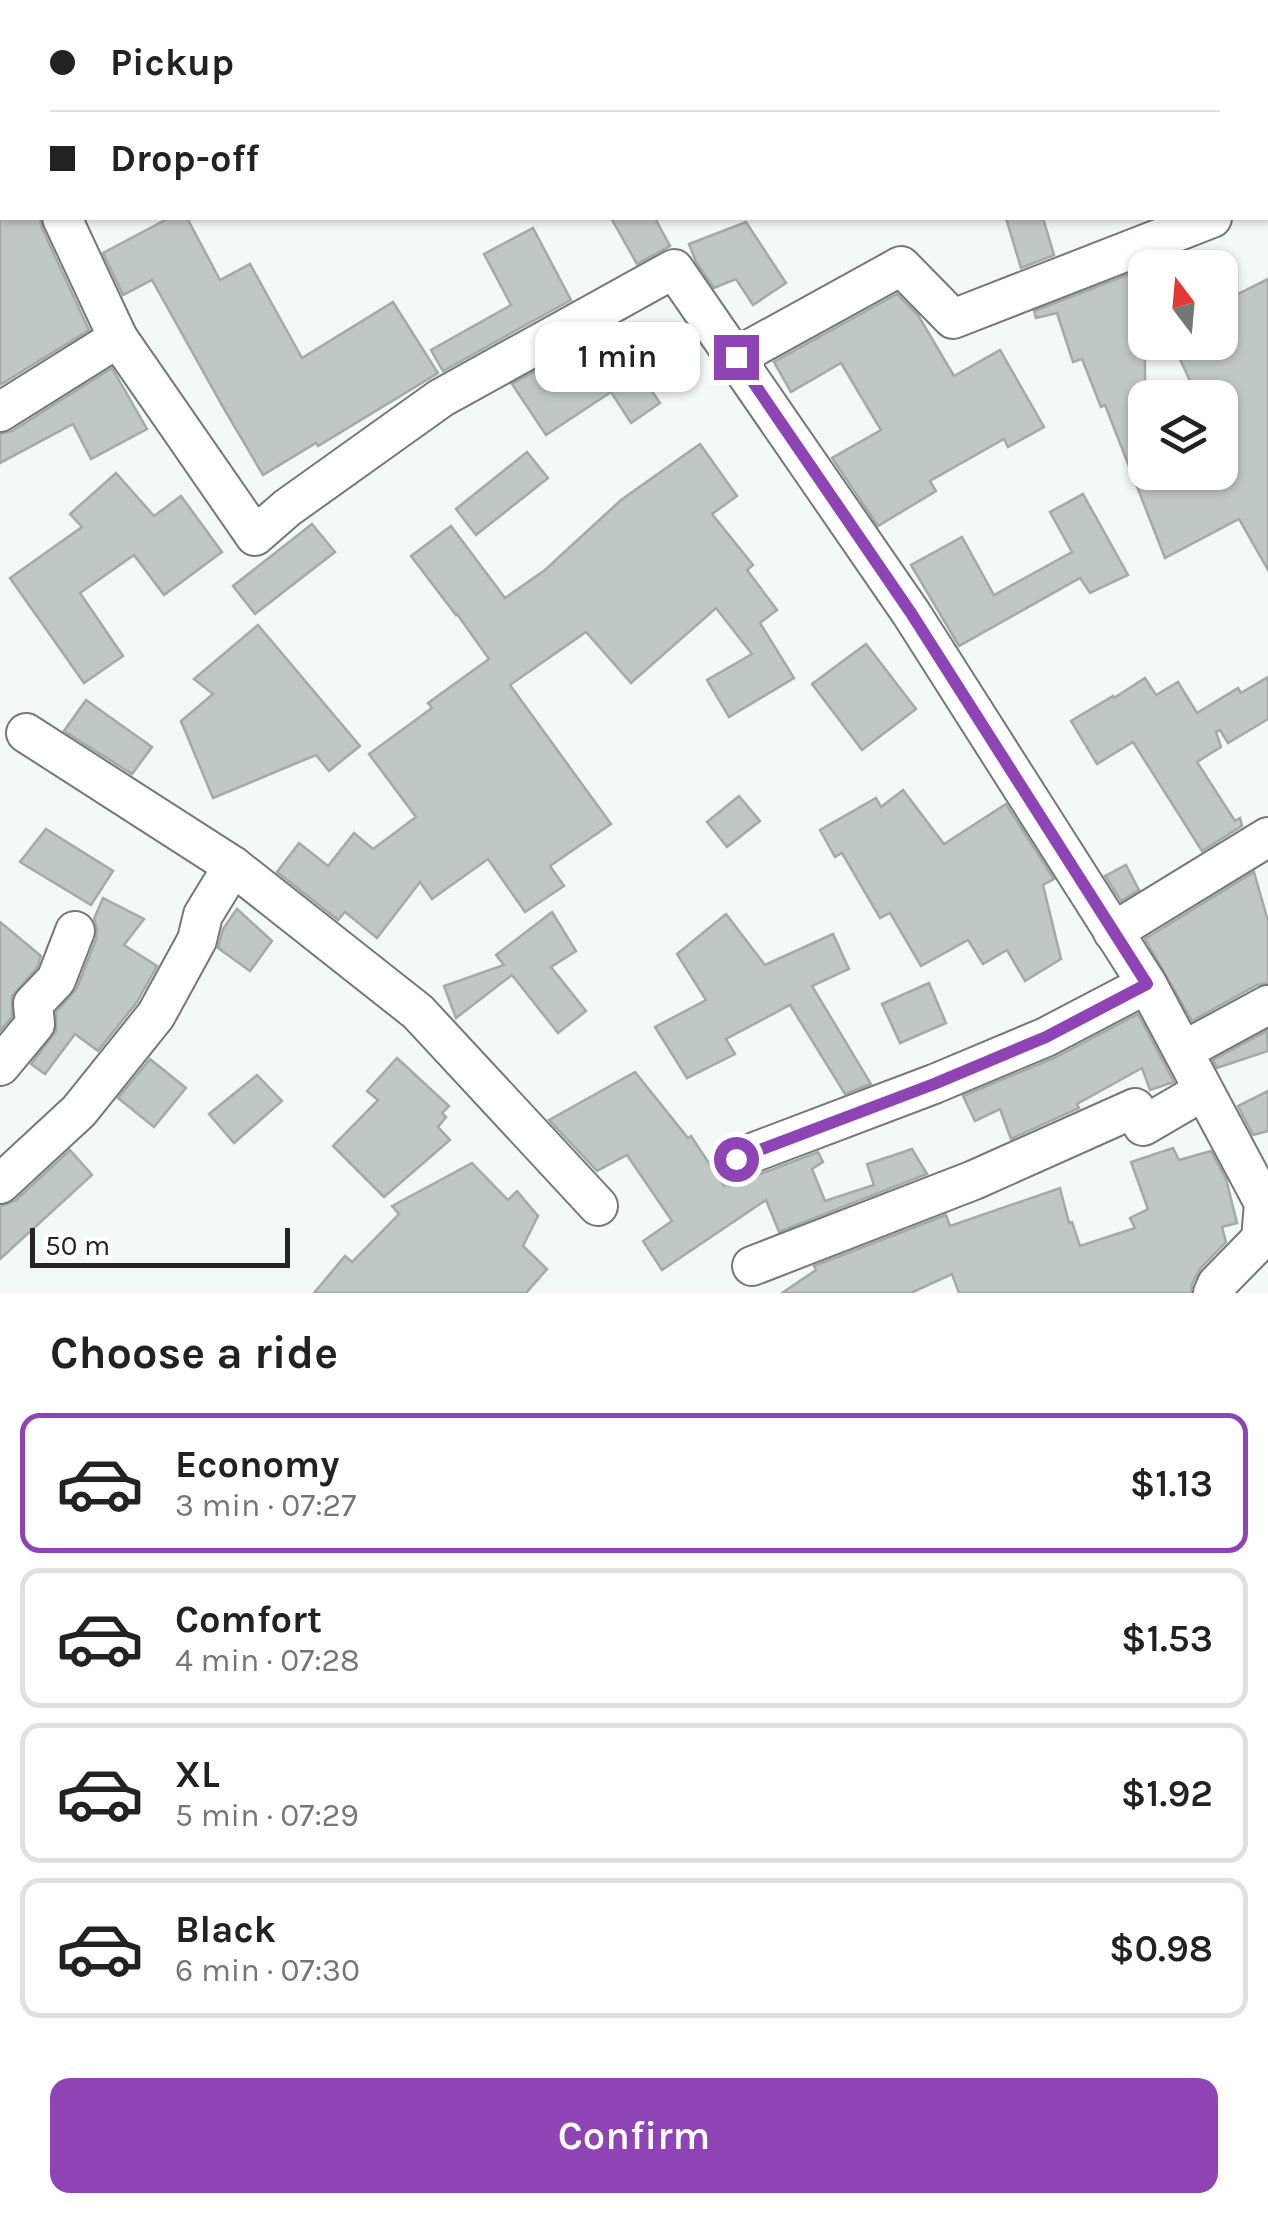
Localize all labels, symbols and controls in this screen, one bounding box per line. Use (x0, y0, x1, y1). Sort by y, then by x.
text: Pickup (110, 40, 234, 85)
text: Drop-off (110, 136, 259, 181)
north arrow (1128, 250, 1238, 360)
map controls (1128, 250, 1238, 490)
callout: 1 min (536, 322, 701, 392)
route end (714, 335, 759, 380)
text: 1 min (578, 338, 657, 375)
button: layers (1128, 380, 1238, 490)
route start (714, 1137, 759, 1182)
scale bar (30, 1223, 290, 1268)
text: 50 m (45, 1229, 110, 1262)
text: Choose a ride (50, 1327, 338, 1379)
icon: car (55, 1438, 145, 1528)
text: Economy (175, 1442, 339, 1487)
text: $1.13 (1130, 1461, 1213, 1506)
text: 3 min · 07:27 (175, 1487, 356, 1524)
icon: car (55, 1593, 145, 1683)
text: Comfort (175, 1597, 322, 1642)
text: $1.53 (1121, 1616, 1213, 1661)
text: 4 min · 07:28 (175, 1642, 360, 1679)
icon: car (55, 1748, 145, 1838)
text: XL (175, 1752, 220, 1797)
text: $1.92 (1121, 1771, 1213, 1816)
text: 5 min · 07:29 (175, 1797, 359, 1834)
icon: car (55, 1903, 145, 1993)
text: Black (175, 1907, 276, 1952)
text: $0.98 (1109, 1926, 1213, 1971)
text: 6 min · 07:30 (175, 1952, 360, 1989)
button: Confirm (50, 2078, 1218, 2193)

